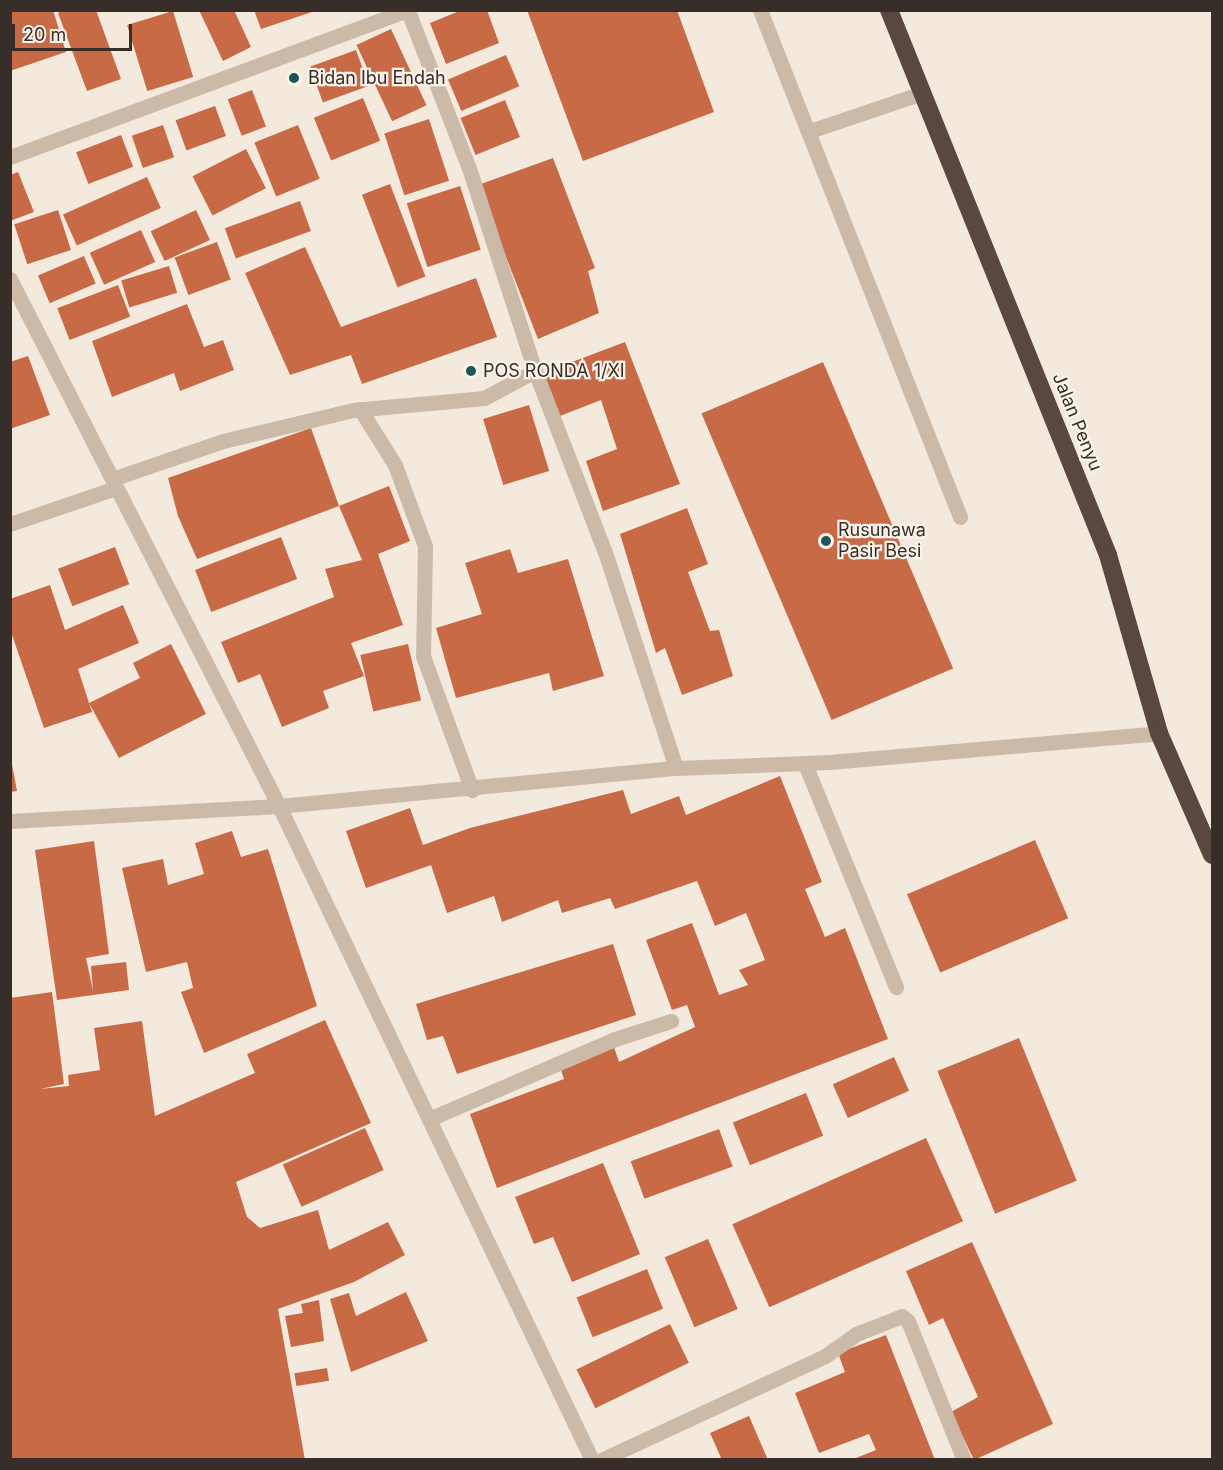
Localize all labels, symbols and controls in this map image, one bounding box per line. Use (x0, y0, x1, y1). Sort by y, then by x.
scale bar (15, 12, 135, 50)
text: 20 m (23, 24, 66, 45)
place label: Bidan Ibu Endah (308, 67, 446, 89)
marker: Bidan Ibu Endah (285, 69, 303, 87)
place label: POS RONDA 1/XI (483, 360, 625, 382)
marker: POS RONDA 1/XI (464, 364, 478, 378)
street label: Jalan Penyu (1048, 370, 1106, 474)
place label: Rusunawa Pasir Besi (838, 520, 926, 562)
marker: Rusunawa Pasir Besi (819, 534, 833, 548)

